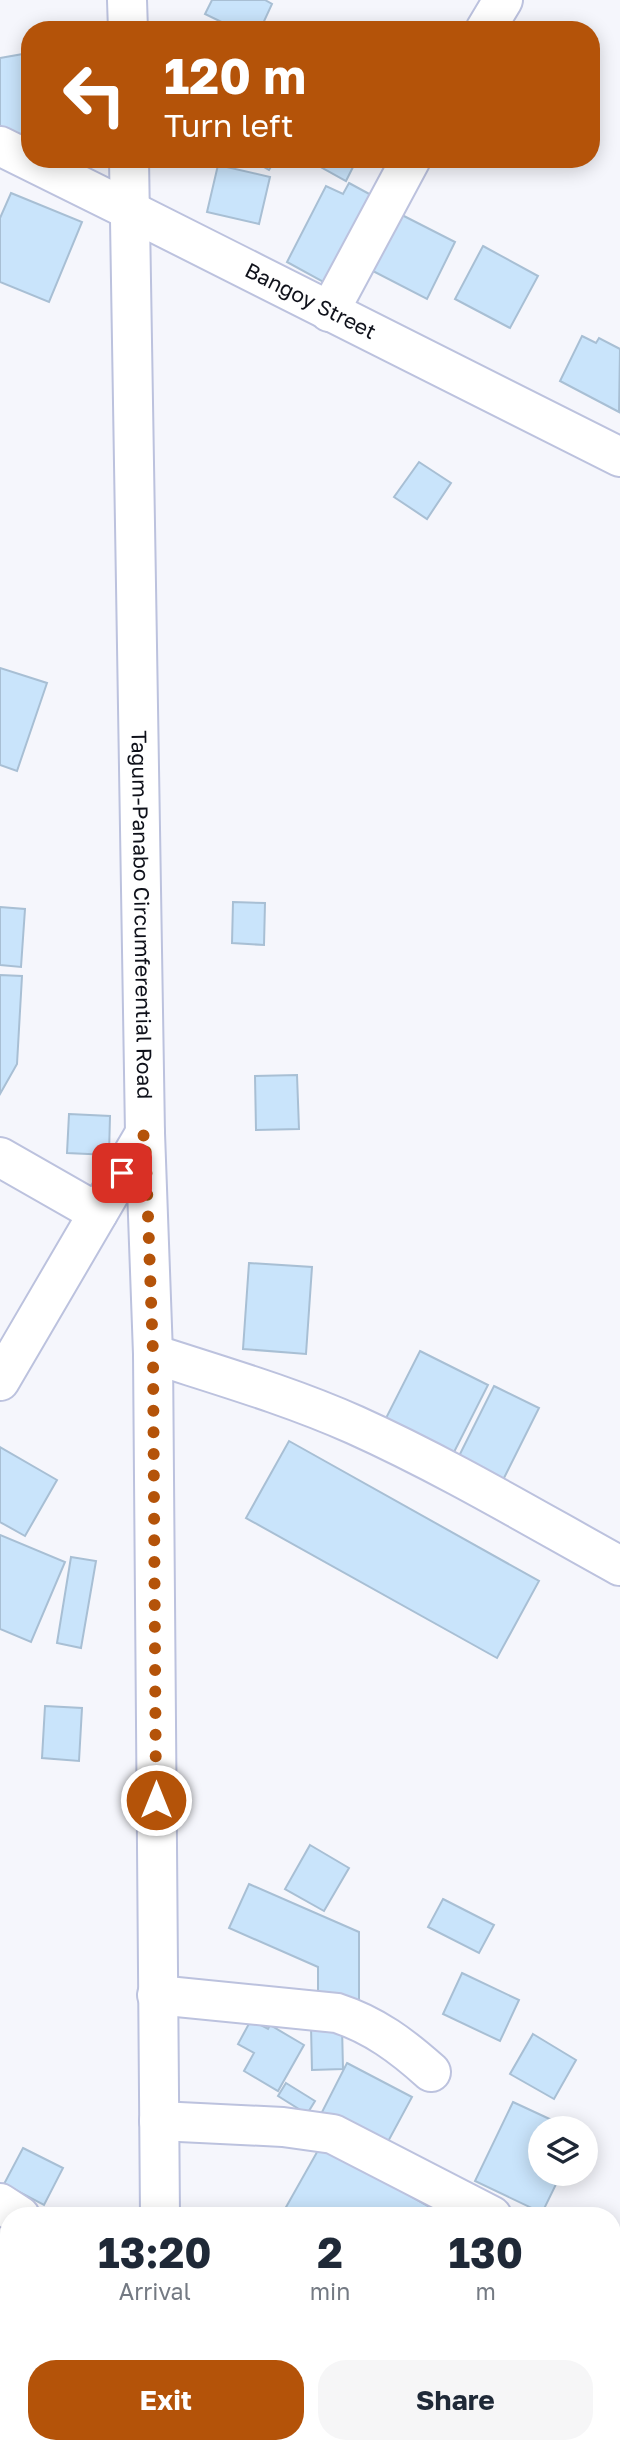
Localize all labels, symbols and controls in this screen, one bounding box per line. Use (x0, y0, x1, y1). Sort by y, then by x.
text: 120 m (164, 46, 306, 105)
icon: left (49, 49, 140, 140)
text: Turn left (164, 106, 293, 144)
street label: Bangoy Street (241, 257, 381, 344)
street label: Tagum-Panabo Circumferential Road (126, 730, 158, 1099)
pin (92, 1143, 152, 1203)
icon: arrive (103, 1154, 141, 1192)
position arrow (119, 1763, 193, 1837)
map controls (528, 2116, 598, 2186)
button: layers (528, 2116, 598, 2186)
text: 13:20 (98, 2227, 212, 2277)
text: 2 (317, 2227, 343, 2277)
text: 130 (448, 2227, 523, 2277)
text: Arrival (119, 2277, 191, 2305)
text: min (310, 2277, 350, 2305)
text: m (475, 2277, 496, 2305)
button: Exit (28, 2360, 304, 2440)
button: Share (318, 2360, 593, 2440)

